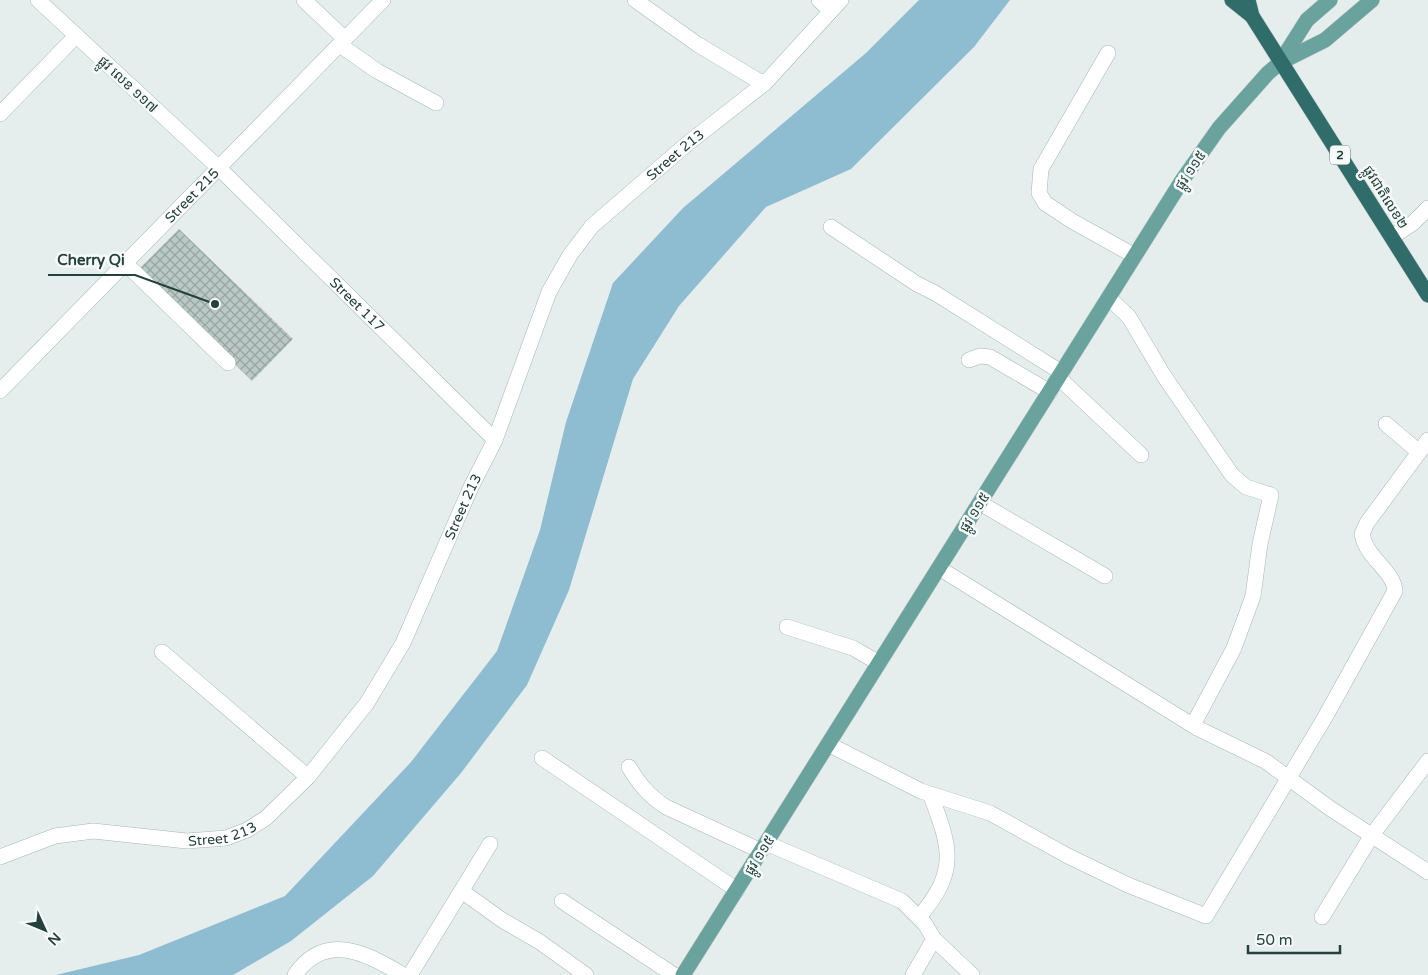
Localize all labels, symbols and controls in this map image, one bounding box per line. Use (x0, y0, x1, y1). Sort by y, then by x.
street label: ផ្លូវ លេខ ១១៧ (92, 52, 161, 119)
street label: Street 213 (643, 126, 708, 184)
road number: 2 (1330, 146, 1350, 164)
street label: ផ្លូវ ១១៥ (1171, 147, 1212, 195)
street label: ផ្លូវជាតិលេខ២ (1357, 162, 1412, 234)
street label: Street 215 (161, 165, 223, 227)
callout: Cherry Qi (48, 245, 135, 275)
text: Cherry Qi (57, 251, 125, 270)
street label: Street 117 (326, 274, 388, 335)
street label: Street 213 (441, 471, 485, 542)
street label: ផ្លូវ ១១៥ (956, 489, 996, 537)
street label: Street 213 (188, 818, 260, 850)
street label: ផ្លូវ ១១៥ (741, 832, 781, 880)
north arrow (20, 905, 70, 955)
scale bar (1248, 922, 1340, 954)
text: N (44, 929, 64, 949)
text: 50 m (1256, 931, 1293, 949)

